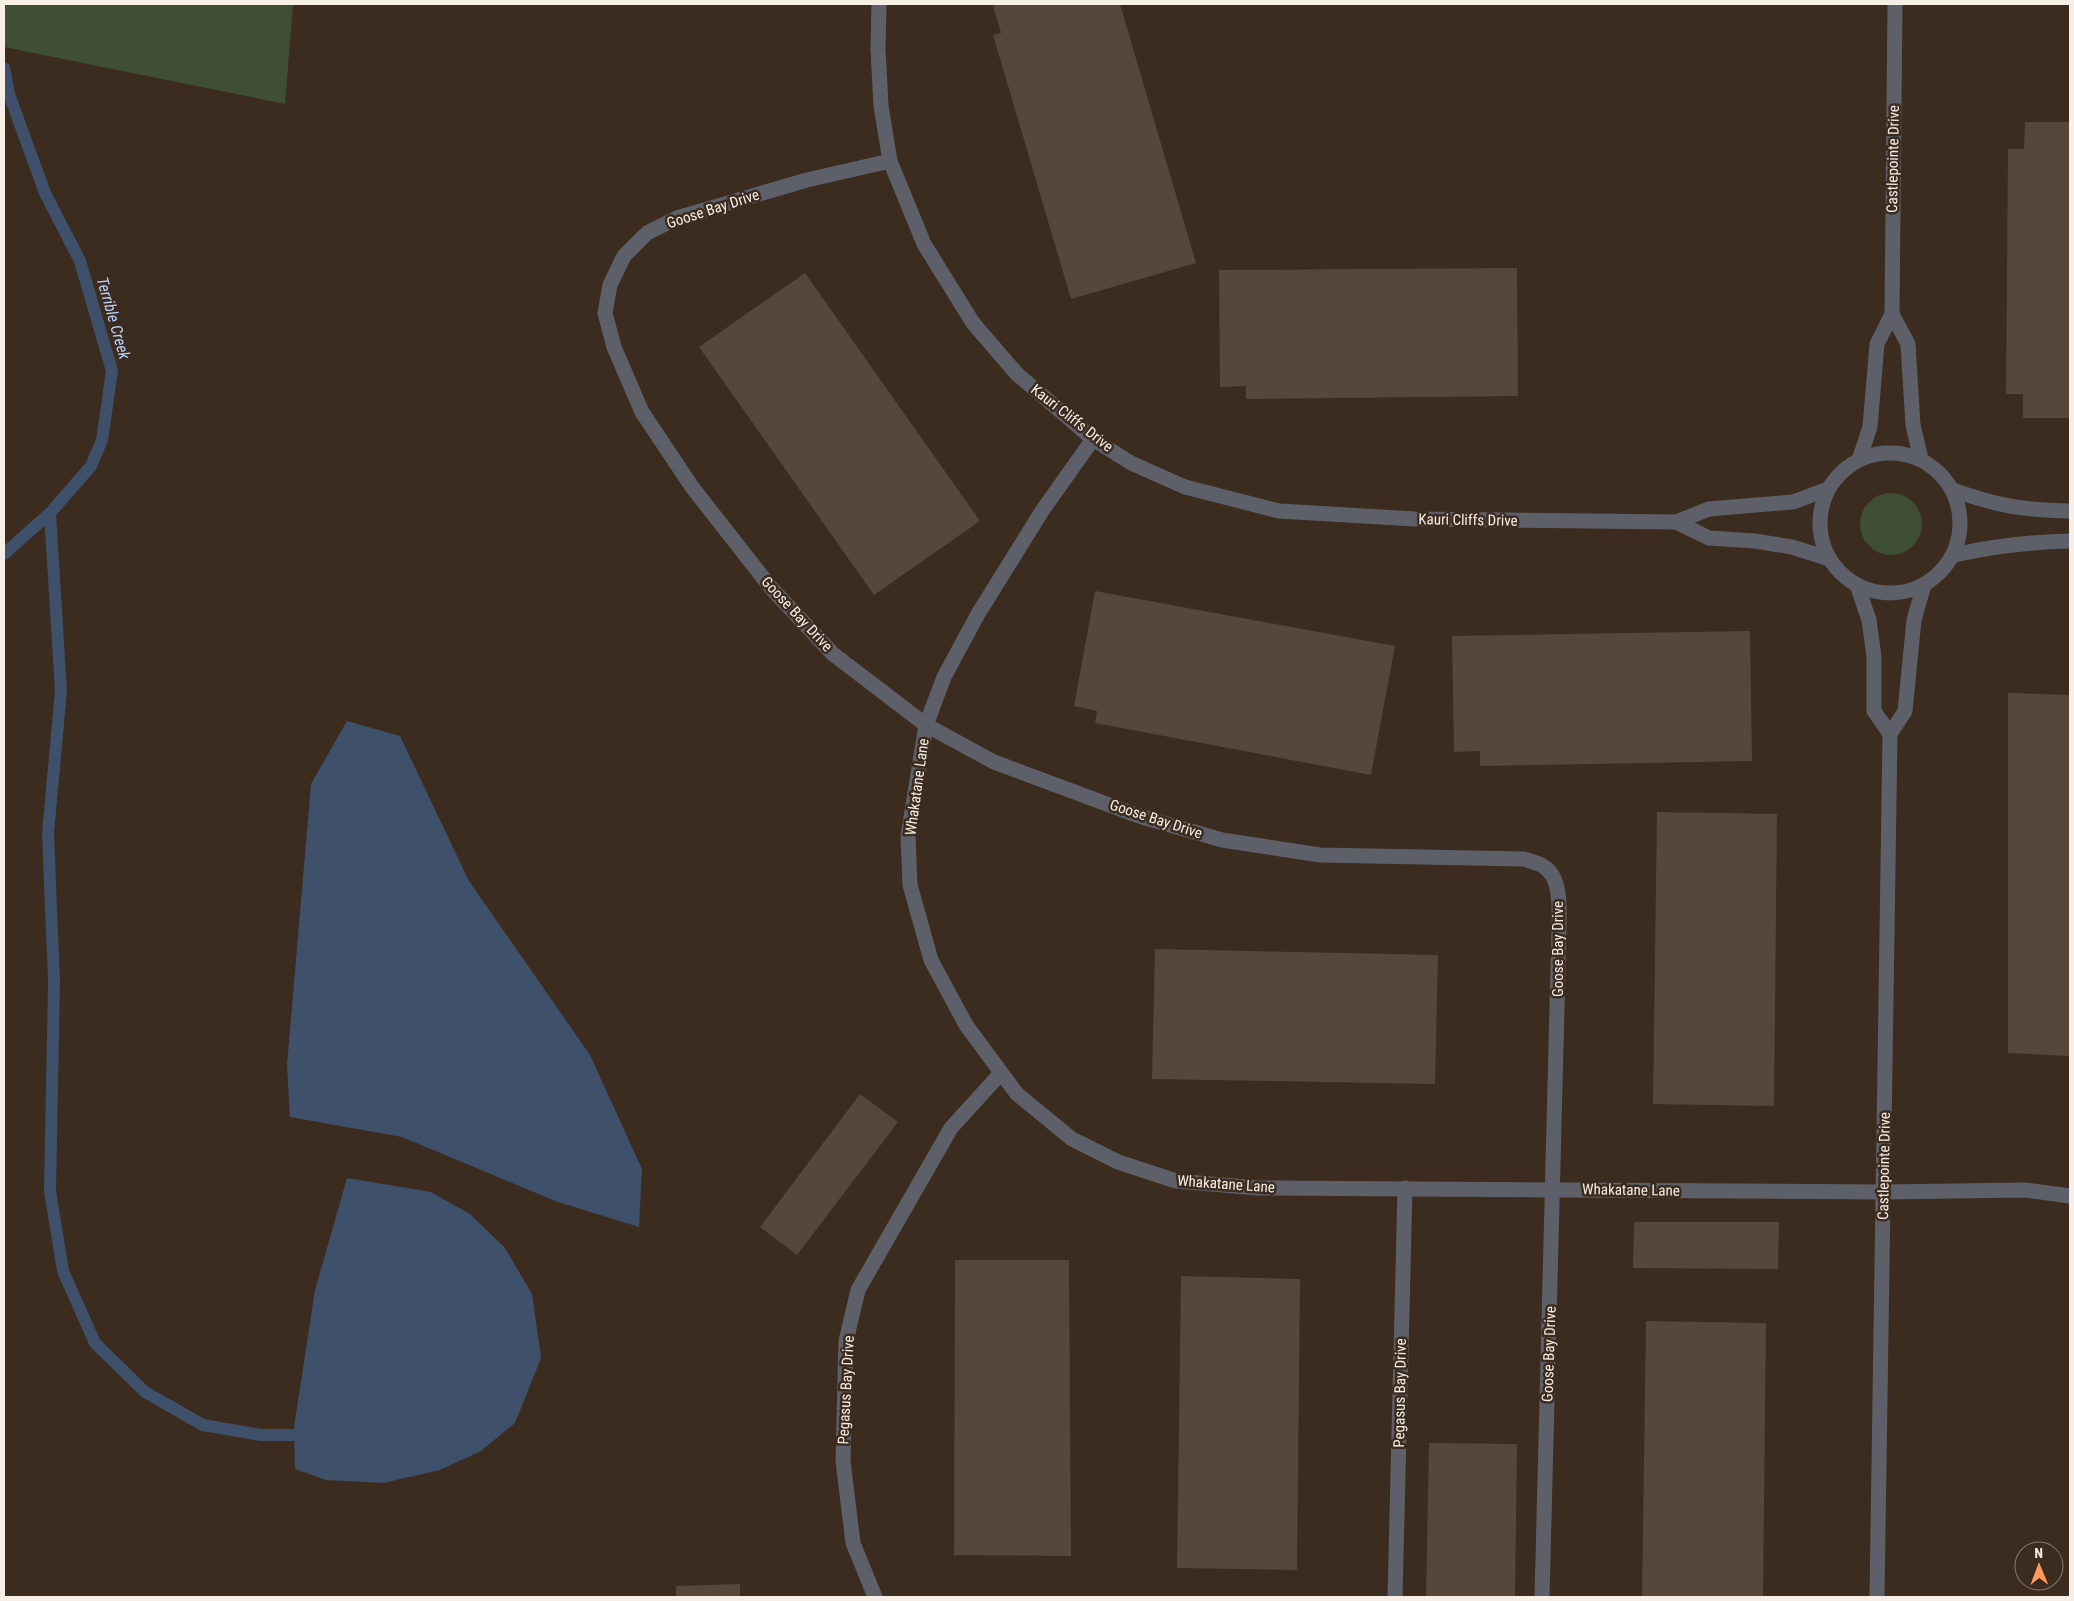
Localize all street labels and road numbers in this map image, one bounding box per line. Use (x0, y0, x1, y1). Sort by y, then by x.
street label: Castlepointe Drive (1883, 105, 1903, 213)
street label: Goose Bay Drive (665, 186, 761, 232)
street label: Kauri Cliffs Drive (1027, 380, 1117, 456)
street label: Kauri Cliffs Drive (1418, 510, 1518, 530)
street label: Goose Bay Drive (758, 573, 836, 655)
street label: Whakatane Lane (901, 737, 933, 837)
street label: Goose Bay Drive (1108, 796, 1204, 842)
street label: Goose Bay Drive (1549, 901, 1567, 997)
street label: Castlepointe Drive (1874, 1112, 1894, 1220)
street label: Whakatane Lane (1177, 1172, 1275, 1196)
street label: Whakatane Lane (1582, 1180, 1680, 1200)
street label: Goose Bay Drive (1538, 1306, 1560, 1402)
street label: Pegasus Bay Drive (834, 1335, 858, 1445)
street label: Pegasus Bay Drive (1390, 1338, 1410, 1448)

